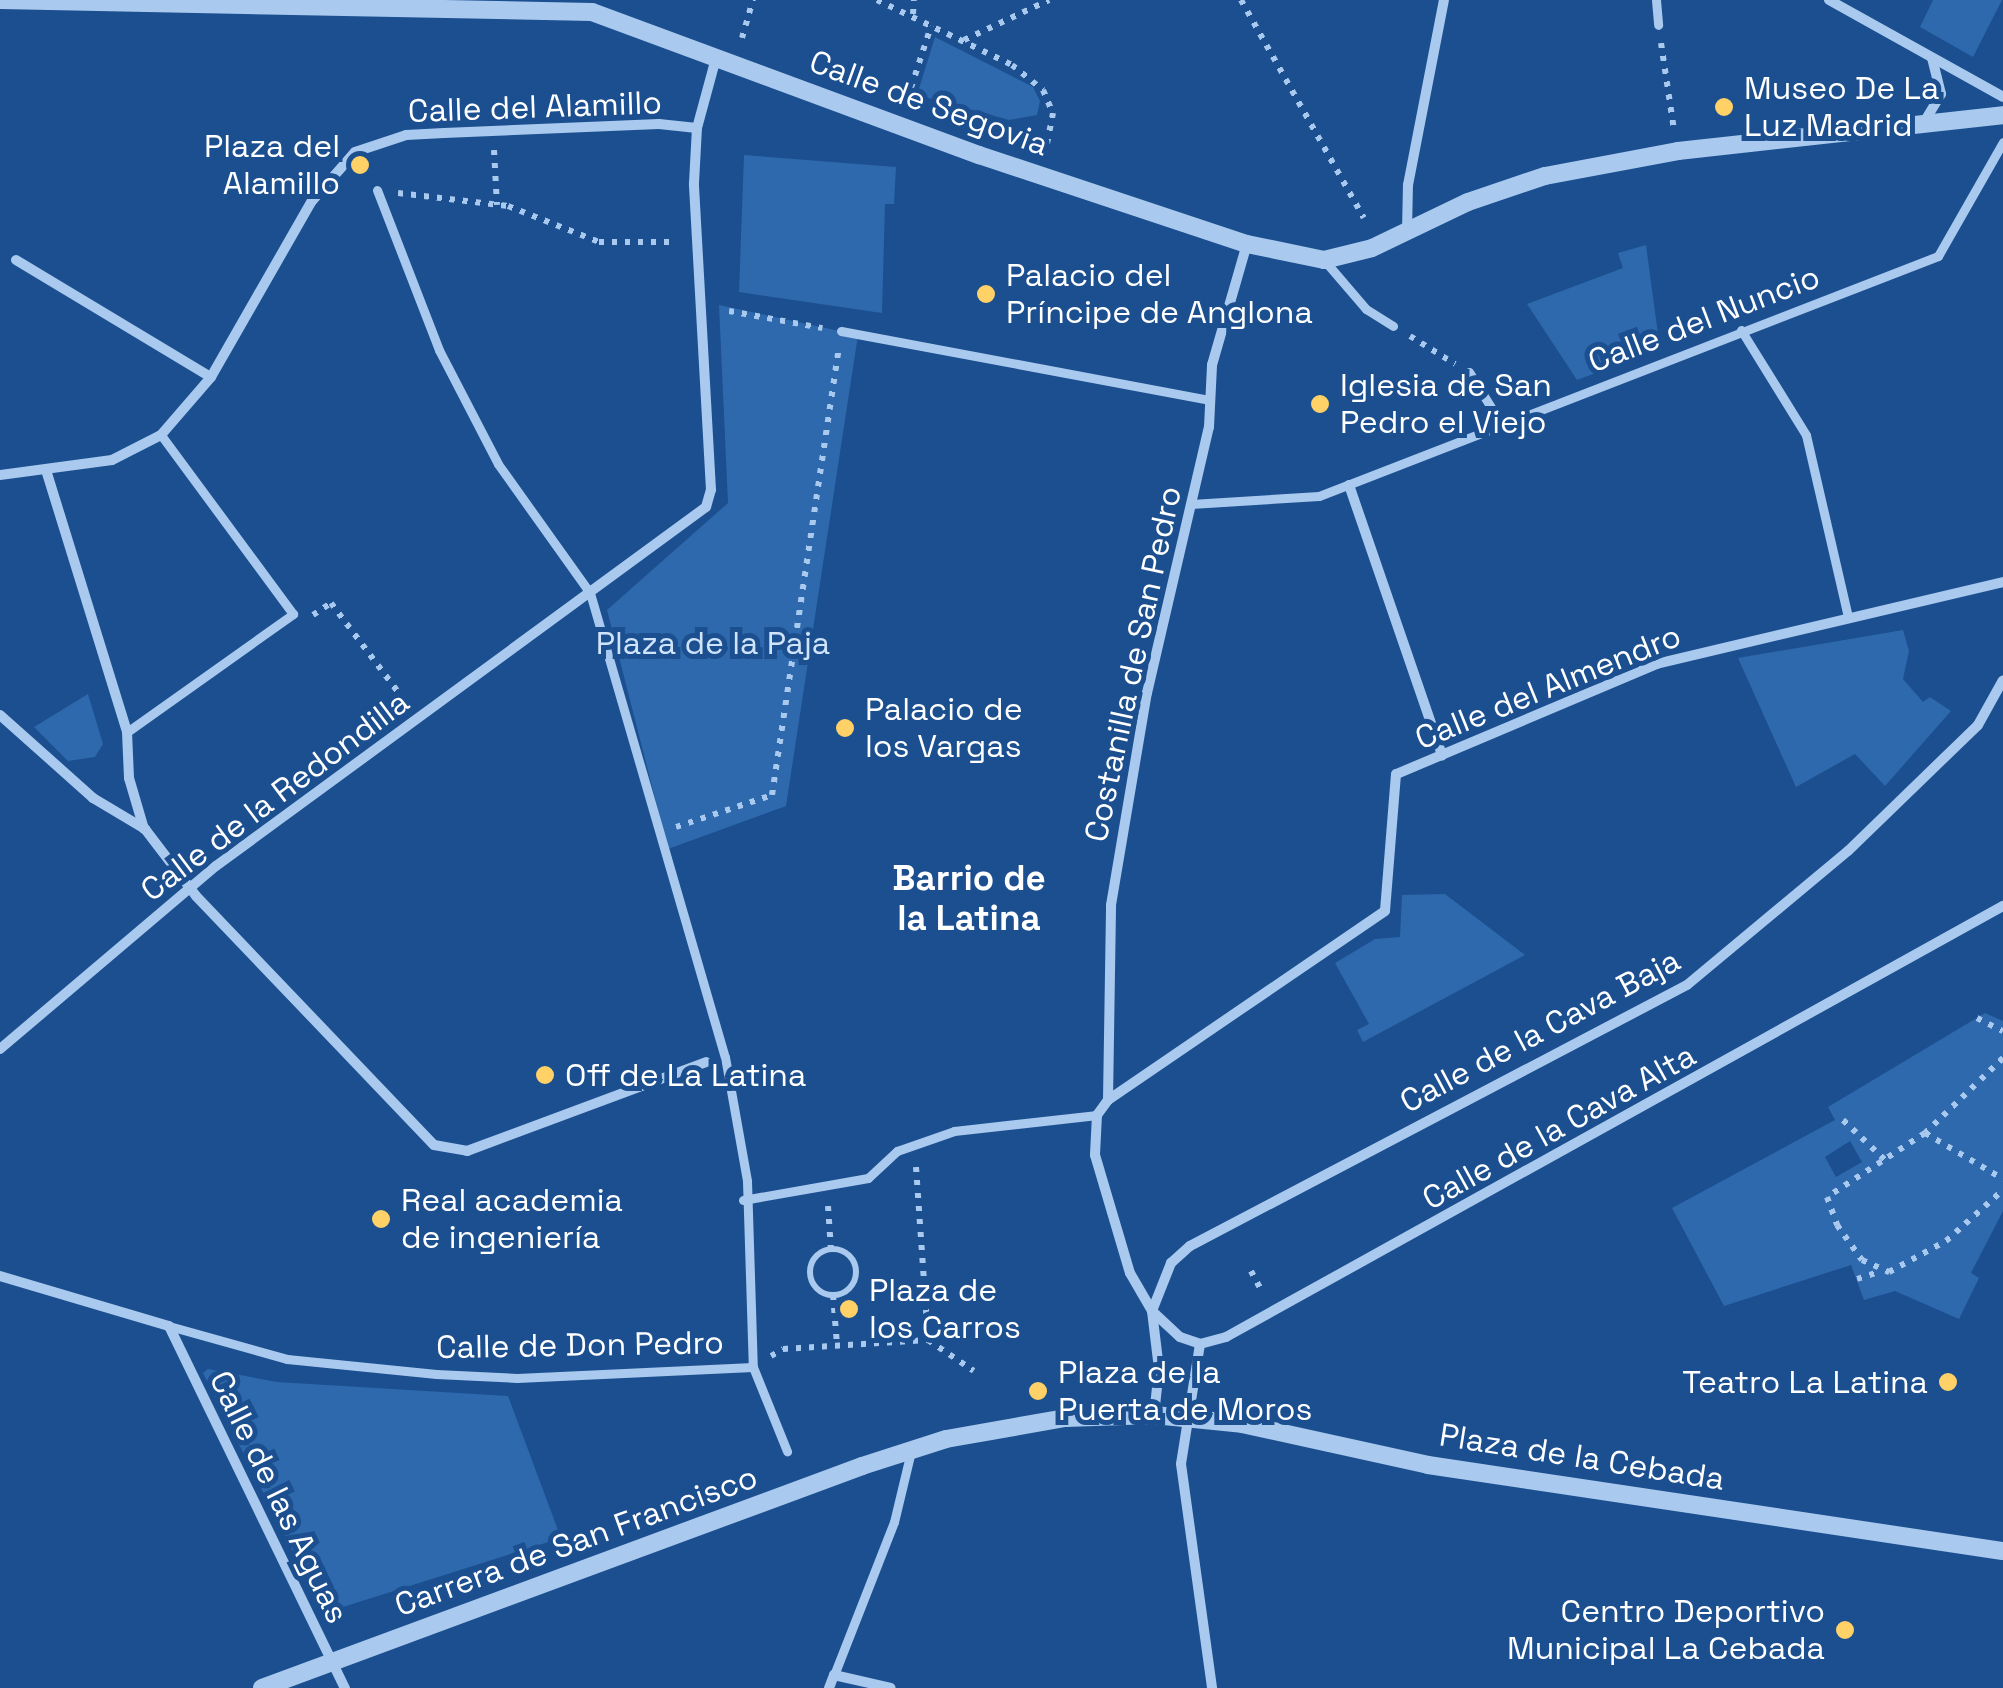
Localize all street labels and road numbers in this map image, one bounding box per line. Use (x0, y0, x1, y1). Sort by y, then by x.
street label: Calle de Segovia (804, 42, 1054, 164)
street label: Calle del Alamillo (407, 83, 663, 131)
street label: Calle del Nuncio (1583, 257, 1825, 381)
street label: Costanilla de San Pedro (1077, 483, 1189, 845)
street label: Calle del Almendro (1409, 616, 1687, 758)
street label: Calle de la Redondilla (133, 683, 417, 909)
street label: Calle de la Cava Baja (1394, 941, 1686, 1121)
street label: Calle de la Cava Alta (1416, 1036, 1702, 1218)
street label: Calle de Don Pedro (436, 1323, 724, 1367)
street label: Calle de las Aguas (201, 1364, 357, 1630)
street label: Plaza de la Cebada (1437, 1416, 1727, 1498)
street label: Carrera de San Francisco (390, 1457, 762, 1625)

